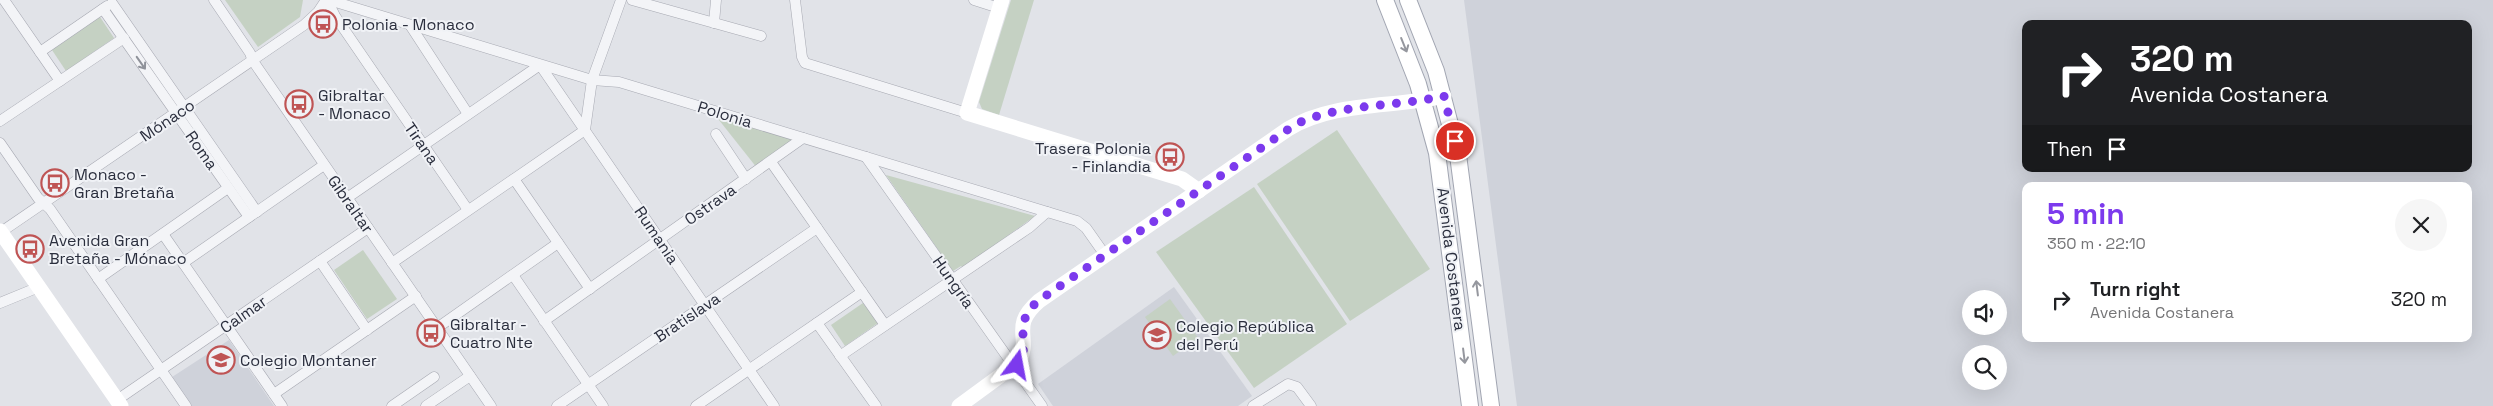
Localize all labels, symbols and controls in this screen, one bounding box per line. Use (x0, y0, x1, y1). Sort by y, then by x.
bus stop icon: Polonia - Monaco (308, 9, 338, 39)
place label: Polonia - Monaco (342, 14, 475, 35)
one-way arrow (1399, 37, 1409, 52)
text: 320 m (2130, 37, 2234, 81)
icon: right (2047, 40, 2112, 105)
one-way arrow (136, 56, 146, 70)
text: Avenida Costanera (2130, 80, 2328, 108)
place label: Gibraltar - Monaco (318, 85, 391, 124)
bus stop icon: Gibraltar - Monaco (284, 89, 314, 119)
street label: Mónaco (136, 94, 199, 146)
street label: Polonia (695, 96, 755, 133)
street label: Tirana (399, 118, 444, 169)
pin (1434, 120, 1476, 162)
street label: Roma (181, 127, 223, 174)
icon: arrive (1441, 127, 1469, 155)
icon: arrive (2103, 135, 2131, 163)
text: Then (2047, 137, 2093, 162)
place label: Trasera Polonia - Finlandia (1035, 138, 1151, 177)
bus stop icon: Trasera Polonia - Finlandia (1155, 142, 1185, 172)
place label: Monaco - Gran Bretaña (74, 164, 174, 203)
bus stop icon: Monaco - Gran Bretaña (40, 168, 70, 198)
street label: Gibraltar (323, 171, 378, 237)
street label: Ostrava (680, 179, 740, 230)
street label: Avenida Costanera (1432, 186, 1471, 332)
text: 5 min (2047, 194, 2125, 233)
button: close (2395, 199, 2447, 251)
street label: Rumania (629, 202, 684, 268)
place label: Avenida Gran Bretaña - Mónaco (49, 230, 187, 269)
text: 350 m · 22:10 (2047, 233, 2146, 254)
bus stop icon: Avenida Gran Bretaña - Mónaco (15, 234, 45, 264)
street label: Hungría (928, 252, 979, 313)
text: Turn right (2090, 277, 2180, 302)
one-way arrow (1472, 280, 1482, 296)
icon: right (2047, 286, 2075, 314)
text: 320 m (2391, 287, 2447, 312)
street label: Bratislava (650, 288, 724, 347)
map controls (1962, 290, 2007, 390)
button: sound (1962, 290, 2007, 335)
street label: Calmar (216, 291, 271, 338)
text: Avenida Costanera (2090, 302, 2234, 323)
place label: Gibraltar - Cuatro Nte (450, 314, 533, 353)
place label: Colegio República del Perú (1176, 316, 1314, 355)
bus stop icon: Gibraltar - Cuatro Nte (416, 318, 446, 348)
school or university icon: Colegio República del Perú (1142, 320, 1172, 350)
position arrow (990, 338, 1042, 390)
school or university icon: Colegio Montaner (206, 345, 236, 375)
button: search (1962, 345, 2007, 390)
one-way arrow (1459, 347, 1469, 363)
place label: Colegio Montaner (240, 350, 377, 371)

